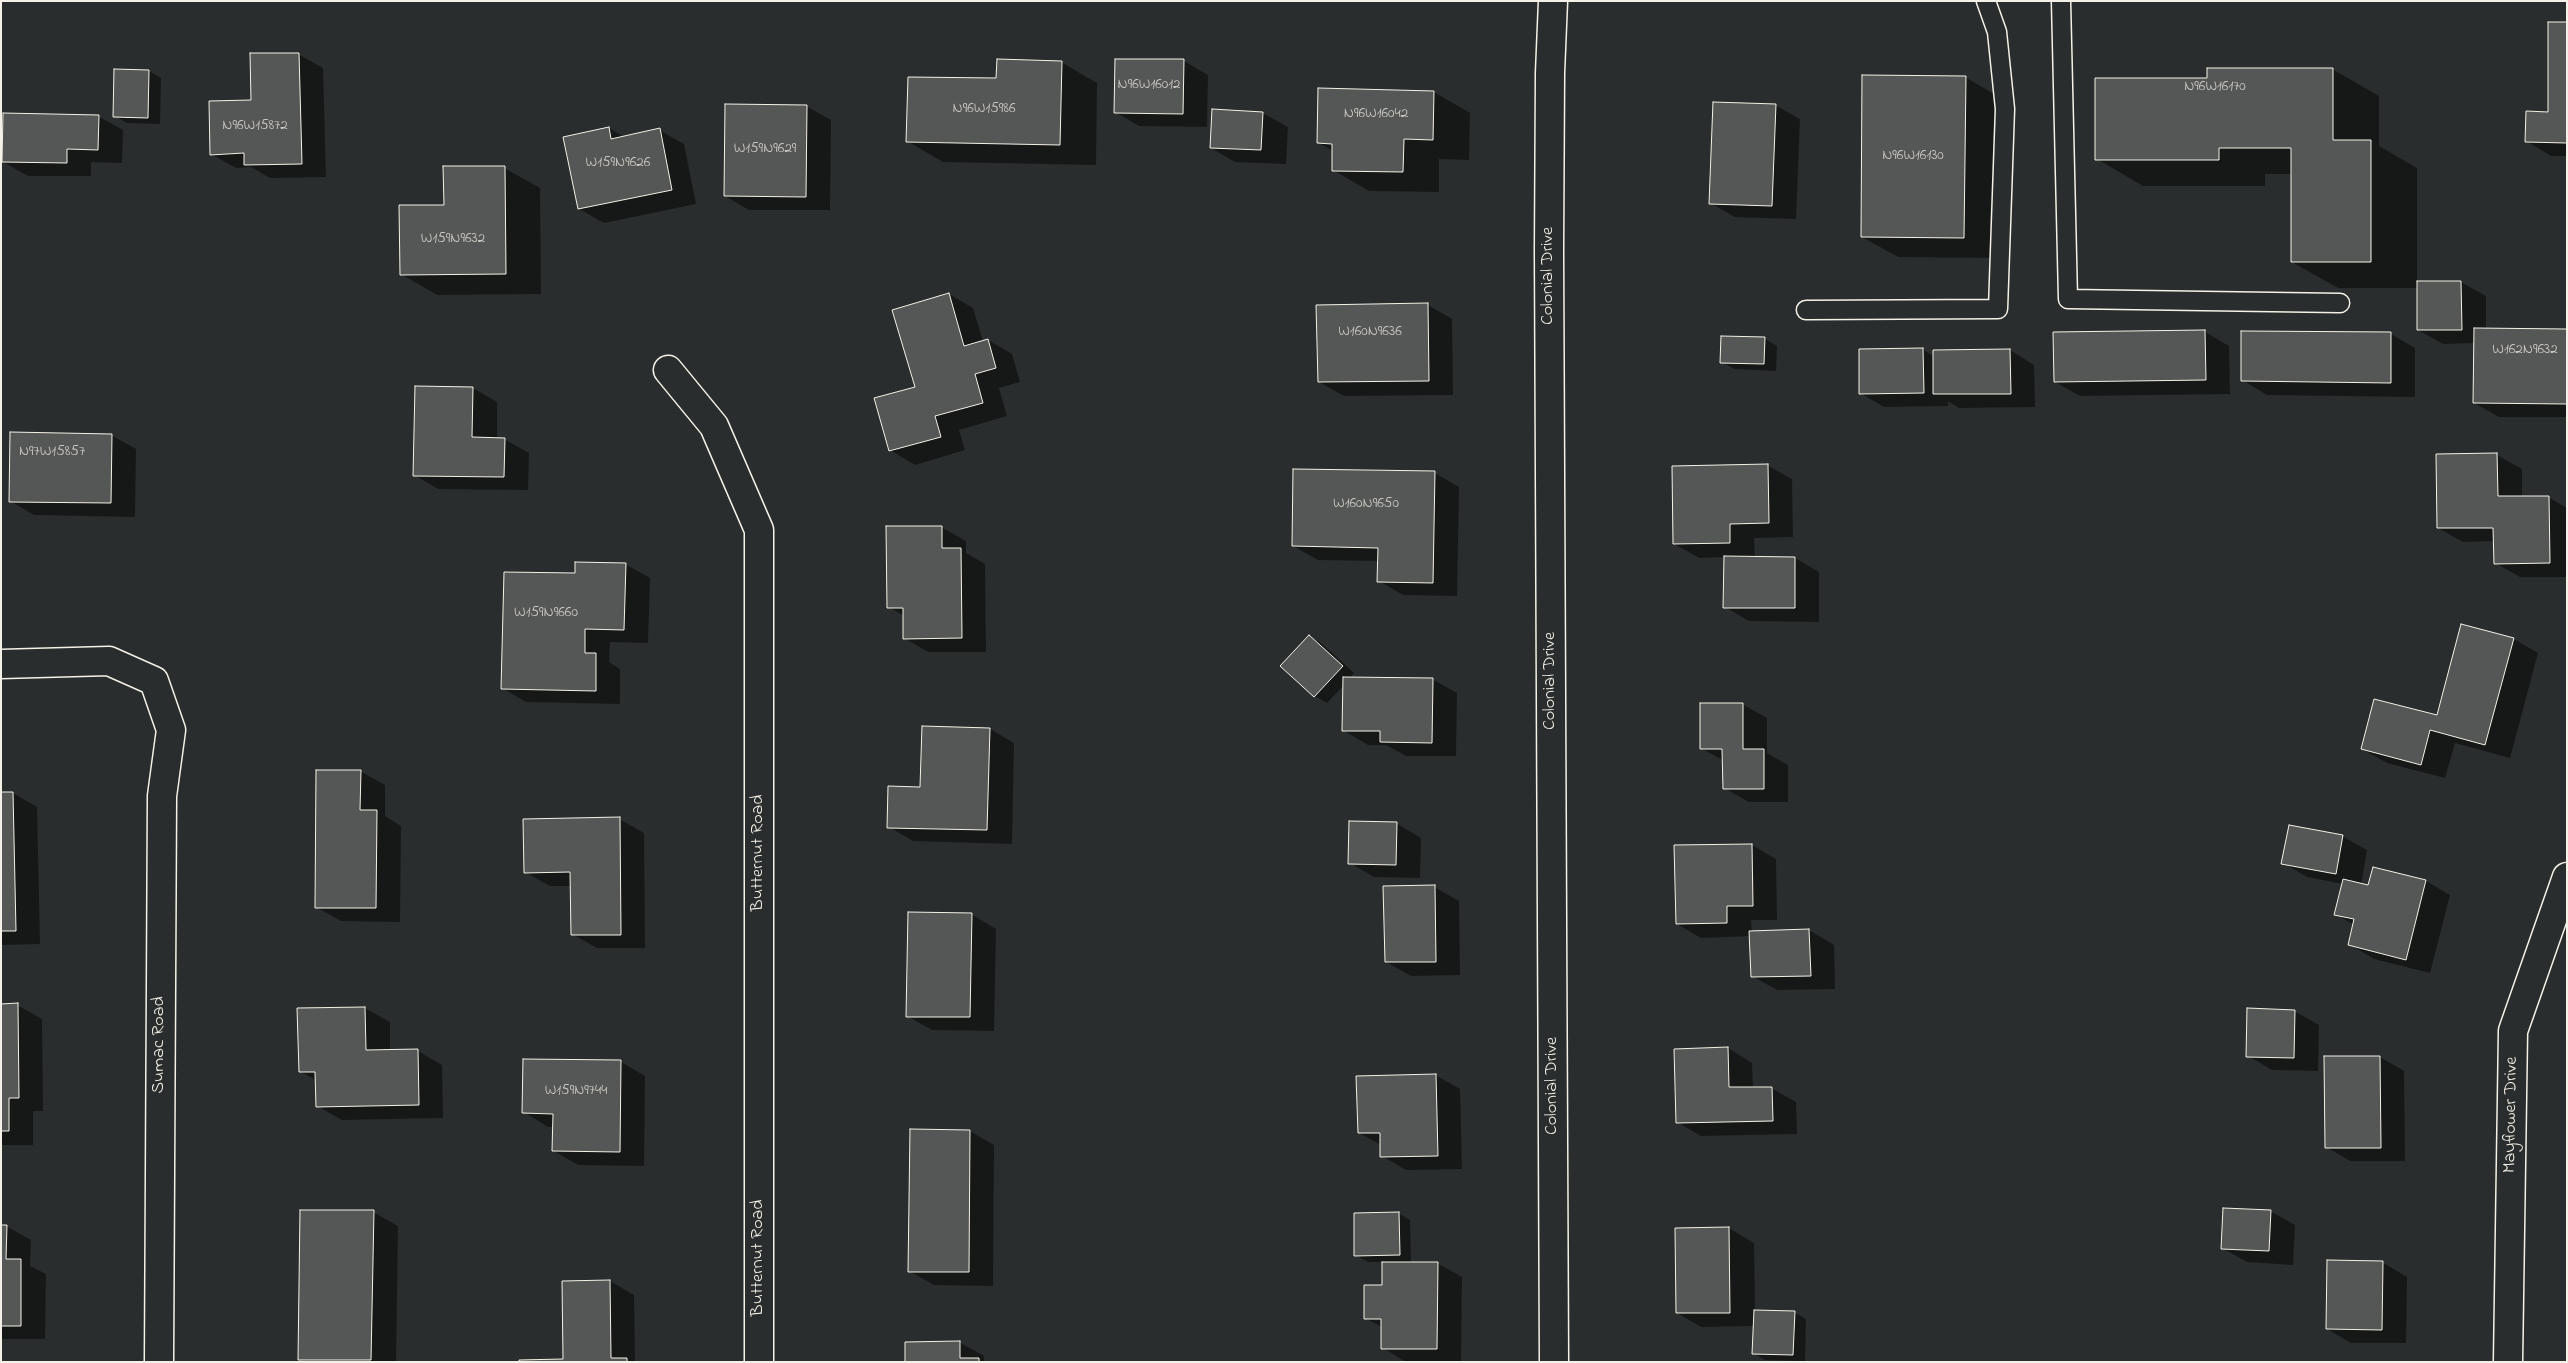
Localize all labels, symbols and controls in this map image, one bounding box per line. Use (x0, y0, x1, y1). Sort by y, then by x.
house number: N96W16012 (1118, 77, 1180, 95)
house number: N96W16170 (2184, 79, 2246, 97)
house number: N96W15986 (953, 101, 1015, 119)
house number: N96W16042 (1344, 106, 1408, 124)
house number: N96W15872 (222, 118, 288, 136)
house number: W159N9629 (734, 141, 796, 159)
house number: N96W16130 (1882, 148, 1944, 166)
house number: W159N9626 (586, 155, 650, 173)
street label: Colonial Drive (1538, 227, 1560, 325)
house number: W159N9632 (421, 231, 485, 249)
house number: W160N9636 (1338, 324, 1402, 342)
house number: W162N9632 (2492, 342, 2558, 360)
house number: N97W15857 (19, 444, 85, 462)
house number: W160N9650 (1333, 496, 1399, 514)
house number: W159N9660 (514, 605, 578, 623)
street label: Colonial Drive (1540, 632, 1562, 730)
street label: Butternut Road (748, 795, 770, 911)
street label: Sumac Road (149, 996, 171, 1094)
street label: Colonial Drive (1542, 1037, 1564, 1135)
street label: Mayflower Drive (2500, 1057, 2524, 1173)
house number: W159N9744 (545, 1083, 607, 1101)
street label: Butternut Road (748, 1200, 770, 1316)

